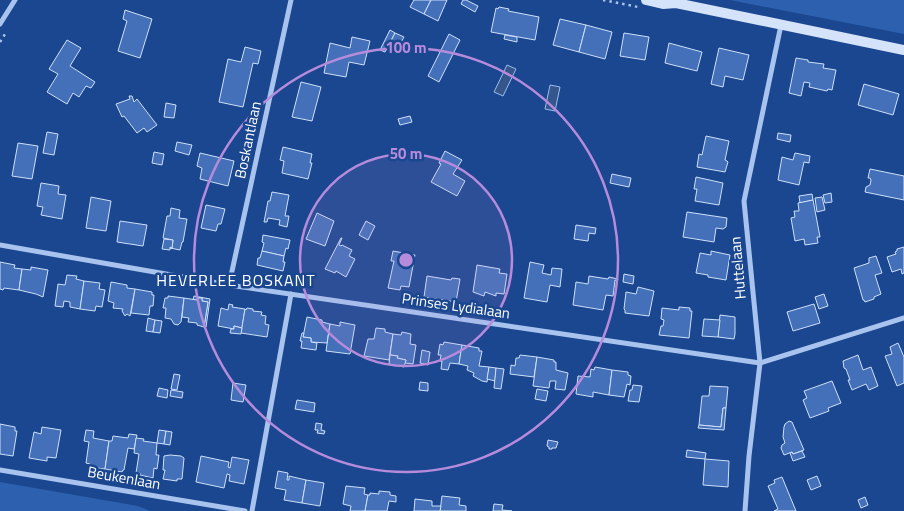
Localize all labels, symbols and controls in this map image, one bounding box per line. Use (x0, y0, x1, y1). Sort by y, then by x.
text: 100 m (385, 36, 427, 59)
street label: Boskantlaan (228, 99, 267, 181)
text: 50 m (390, 142, 422, 165)
street label: Huttelaan (723, 236, 752, 300)
centre of rings (397, 251, 415, 269)
district label: HEVERLEE BOSKANT (156, 268, 316, 292)
street label: Prinses Lydialaan (400, 287, 512, 324)
street label: Beukenlaan (86, 460, 162, 495)

